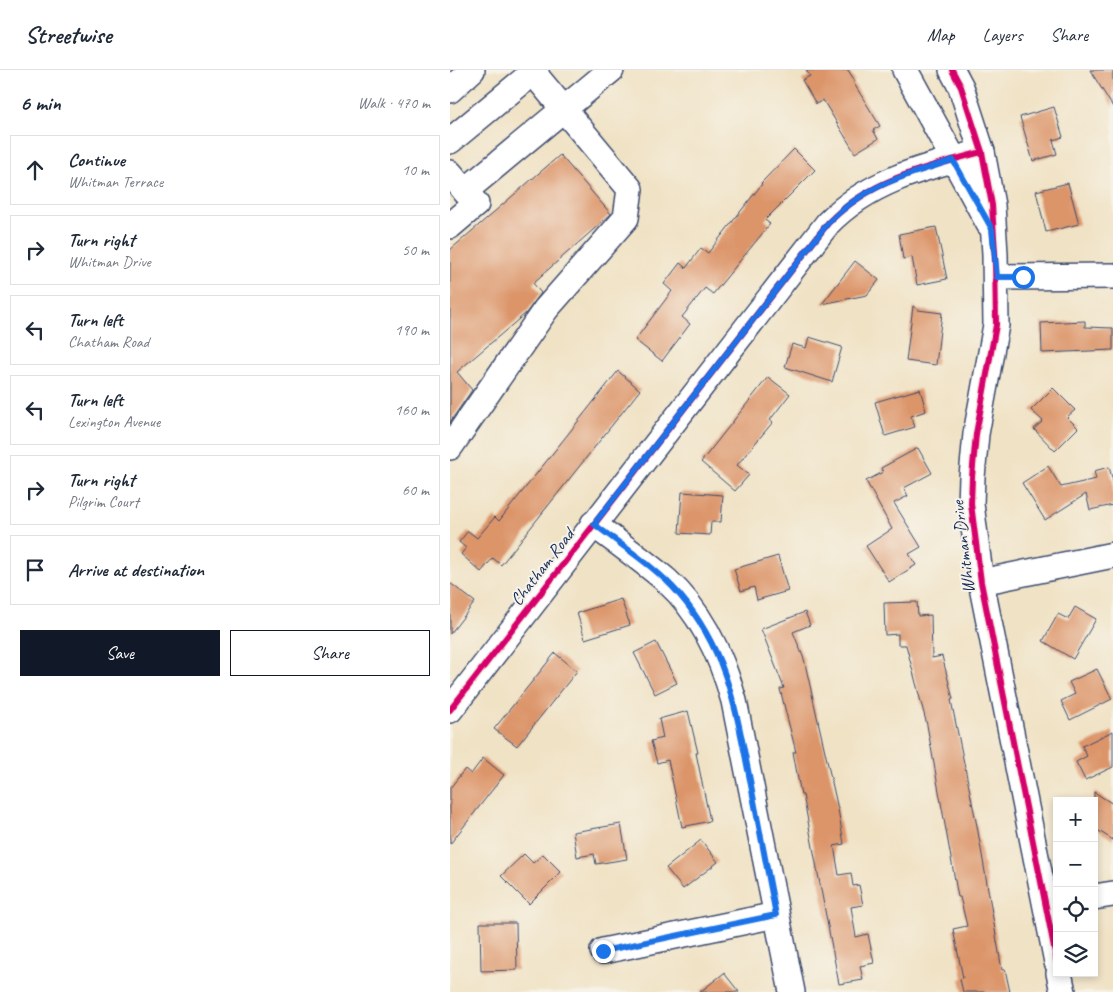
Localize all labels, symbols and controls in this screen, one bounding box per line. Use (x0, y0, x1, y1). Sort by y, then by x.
text: Streetwise (25, 20, 111, 50)
text: Map (927, 24, 955, 46)
text: Layers (983, 24, 1022, 46)
text: Share (1050, 24, 1088, 46)
text: 6 min (20, 90, 61, 116)
text: Walk · 470 m (358, 93, 430, 113)
text: Continue (68, 148, 125, 172)
icon: ahead (21, 156, 49, 184)
text: 10 m (402, 160, 429, 180)
text: Whitman Terrace (68, 172, 163, 192)
text: Turn right (68, 228, 135, 252)
icon: right (21, 236, 49, 264)
text: 50 m (402, 240, 429, 260)
text: Whitman Drive (68, 252, 151, 272)
route start (1012, 266, 1035, 289)
text: Turn left (68, 308, 123, 332)
icon: left (21, 316, 49, 344)
text: 190 m (395, 320, 429, 340)
text: Chatham Road (68, 332, 149, 352)
text: Turn left (68, 388, 123, 412)
icon: left (21, 396, 49, 424)
text: 160 m (395, 400, 429, 420)
text: Lexington Avenue (68, 412, 160, 432)
text: Turn right (68, 468, 135, 492)
icon: right (21, 476, 49, 504)
text: 60 m (402, 480, 429, 500)
text: Pilgrim Court (68, 492, 139, 512)
street label: Whitman Drive (946, 498, 980, 594)
street label: Chatham Road (505, 522, 581, 610)
icon: arrive (21, 556, 49, 584)
text: Arrive at destination (68, 558, 204, 582)
button: Save (20, 630, 220, 676)
button: Share (230, 630, 430, 676)
map controls (1053, 797, 1098, 977)
button: + (1053, 797, 1098, 842)
button: − (1053, 842, 1098, 887)
button: locate (1053, 887, 1098, 932)
button: layers (1053, 932, 1098, 977)
route end (592, 940, 615, 963)

